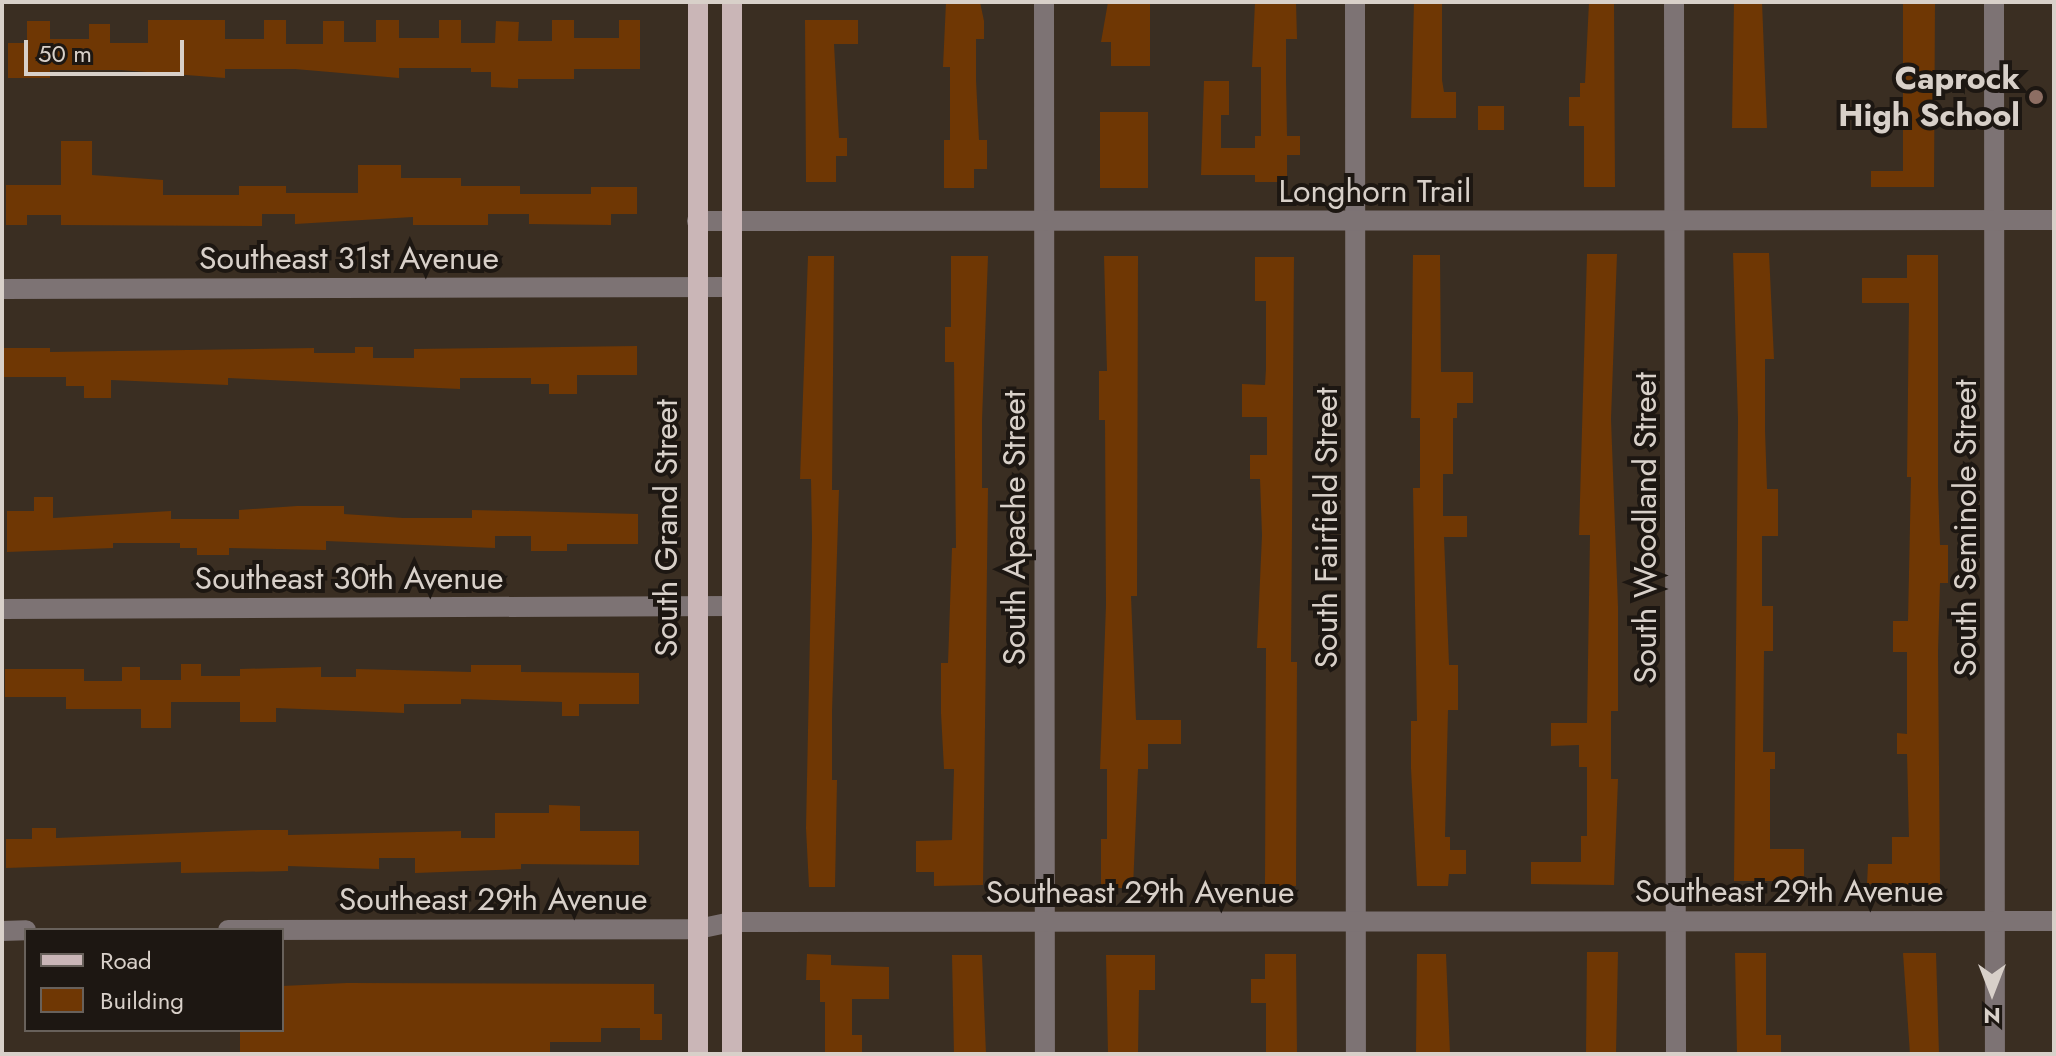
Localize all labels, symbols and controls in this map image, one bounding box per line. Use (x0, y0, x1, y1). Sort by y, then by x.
scale bar (28, 24, 188, 74)
text: 50 m (38, 36, 92, 71)
place label: Caprock High School (1838, 60, 2020, 135)
marker: Caprock High School (2027, 88, 2045, 106)
street label: Longhorn Trail (1279, 172, 1471, 210)
street label: Southeast 31st Avenue (199, 239, 499, 277)
street label: South Woodland Street (1626, 372, 1664, 684)
street label: South Seminole Street (1946, 379, 1984, 677)
street label: South Fairfield Street (1307, 387, 1345, 669)
street label: South Apache Street (995, 390, 1033, 666)
street label: South Grand Street (647, 399, 685, 657)
street label: Southeast 30th Avenue (195, 559, 503, 597)
street label: Southeast 29th Avenue (1635, 872, 1943, 910)
street label: Southeast 29th Avenue (986, 873, 1294, 911)
street label: Southeast 29th Avenue (339, 880, 647, 918)
legend (24, 928, 284, 1032)
text: Road (100, 943, 152, 978)
north arrow (1952, 952, 2032, 1032)
text: Building (100, 983, 184, 1018)
text: N (1983, 1000, 2001, 1032)

